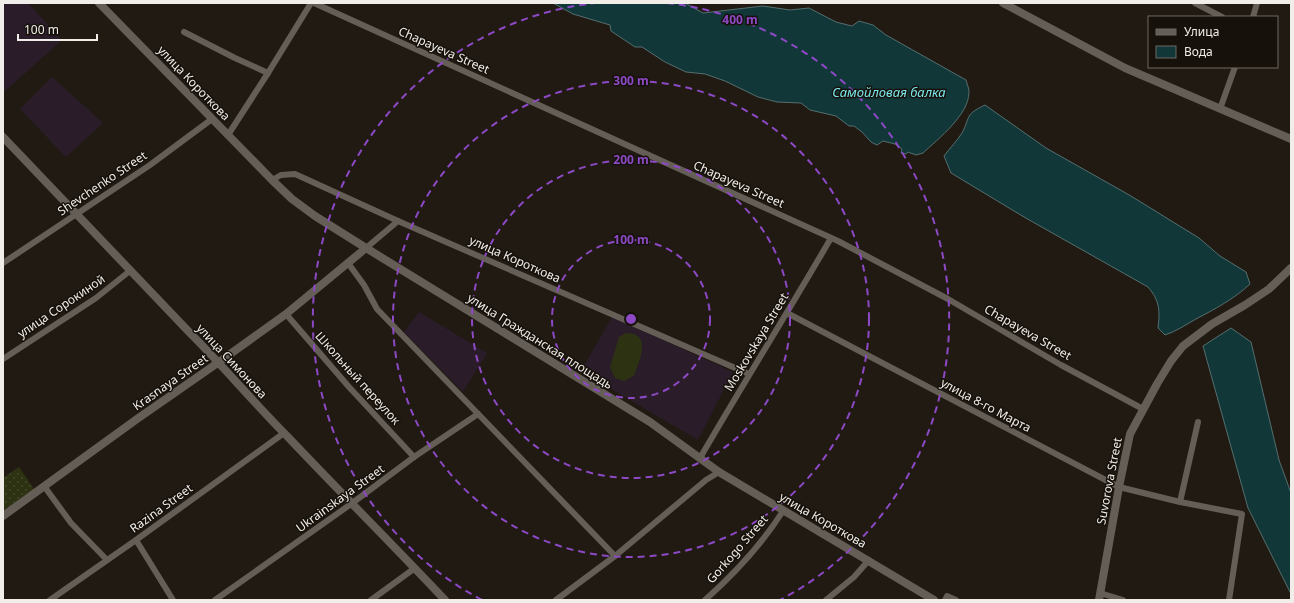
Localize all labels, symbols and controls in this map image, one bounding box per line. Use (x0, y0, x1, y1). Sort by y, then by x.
text: 400 m (722, 11, 758, 28)
scale bar (18, 16, 97, 42)
legend (1148, 16, 1278, 68)
text: 100 m (24, 21, 59, 38)
street label: Chapayeva Street (396, 22, 493, 78)
text: Улица (1184, 23, 1219, 40)
street label: улица Короткова (154, 42, 234, 124)
text: Вода (1184, 43, 1213, 60)
text: 300 m (613, 72, 649, 89)
water label: Самойловая балка (832, 83, 946, 101)
street label: Shevchenko Street (54, 146, 151, 219)
text: 200 m (613, 151, 649, 168)
street label: Chapayeva Street (691, 156, 788, 212)
street label: улица Короткова (467, 231, 563, 287)
text: 100 m (613, 231, 649, 248)
street label: улица Сорокиной (14, 270, 108, 342)
street label: улица Гражданская площадь (464, 289, 616, 393)
street label: Moskovskaya Street (720, 289, 792, 394)
street label: Chapayeva Street (981, 300, 1075, 364)
centre of rings (624, 312, 638, 326)
street label: улица Симонова (193, 320, 271, 402)
street label: Школьный переулок (312, 328, 405, 429)
street label: Krasnaya Street (129, 349, 212, 414)
street label: улица 8-го Марта (938, 374, 1034, 436)
street label: Suvorova Street (1092, 435, 1126, 526)
street label: Ukrainskaya Street (292, 460, 388, 536)
street label: Razina Street (126, 479, 196, 537)
street label: улица Короткова (776, 488, 870, 552)
street label: Gorkogo Street (702, 511, 772, 587)

